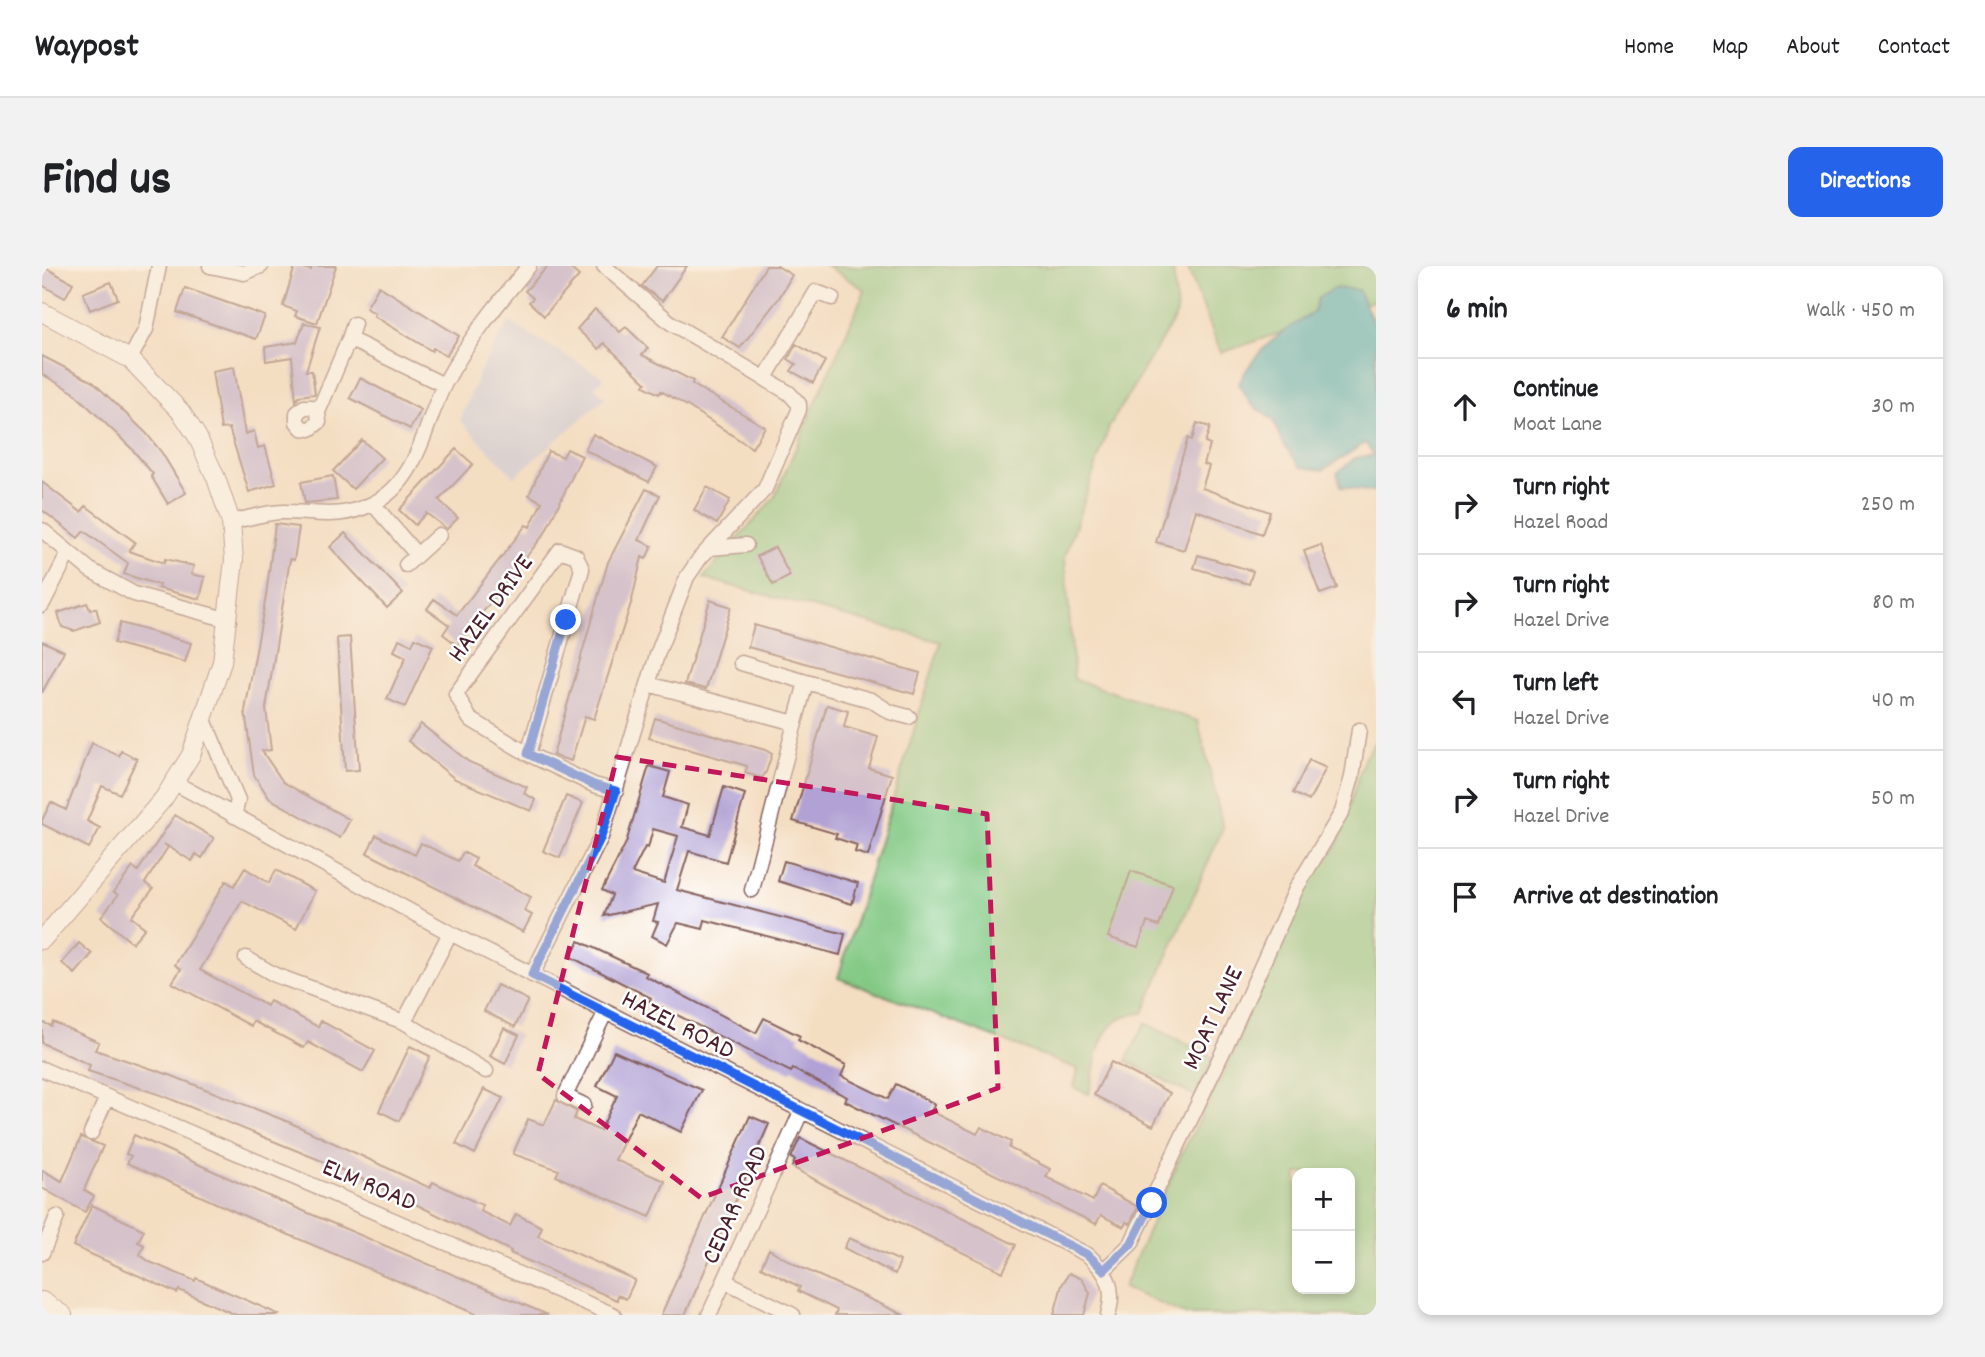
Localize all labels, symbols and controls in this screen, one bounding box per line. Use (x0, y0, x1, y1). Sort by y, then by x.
text: Waypost (35, 25, 139, 72)
text: Home (1624, 31, 1674, 65)
text: Map (1712, 31, 1748, 65)
text: About (1786, 31, 1840, 65)
text: Contact (1878, 31, 1950, 65)
text: Find us (42, 147, 171, 217)
button: Directions (1788, 147, 1943, 217)
text: 6 min (1446, 290, 1508, 333)
text: Walk · 450 m (1807, 295, 1915, 328)
text: Continue (1513, 372, 1598, 409)
icon: ahead (1446, 388, 1484, 426)
text: 30 m (1871, 391, 1915, 424)
text: Moat Lane (1513, 409, 1602, 442)
text: Turn right (1513, 470, 1610, 507)
icon: right (1446, 486, 1484, 524)
text: 250 m (1861, 489, 1915, 522)
text: Hazel Road (1513, 507, 1608, 540)
street label: HAZEL DRIVE (440, 547, 544, 671)
text: Turn right (1513, 568, 1610, 605)
icon: right (1446, 584, 1484, 622)
text: 80 m (1872, 587, 1915, 620)
route end (550, 604, 581, 635)
text: Hazel Drive (1513, 605, 1610, 638)
text: Turn left (1513, 666, 1599, 703)
icon: left (1446, 682, 1484, 720)
text: 40 m (1872, 685, 1915, 718)
text: Hazel Drive (1513, 703, 1610, 736)
text: Turn right (1513, 764, 1610, 801)
icon: right (1446, 780, 1484, 818)
text: 50 m (1871, 783, 1915, 816)
text: Hazel Drive (1513, 801, 1610, 834)
icon: arrive (1446, 878, 1484, 916)
text: Arrive at destination (1513, 879, 1718, 916)
street label: MOAT LANE (1174, 961, 1254, 1076)
street label: HAZEL ROAD (614, 982, 740, 1070)
street label: CEDAR ROAD (694, 1140, 779, 1271)
street label: ELM ROAD (316, 1150, 421, 1223)
map controls (1292, 1168, 1355, 1294)
button: + (1292, 1168, 1355, 1231)
route start (1136, 1187, 1167, 1218)
button: − (1292, 1231, 1355, 1294)

